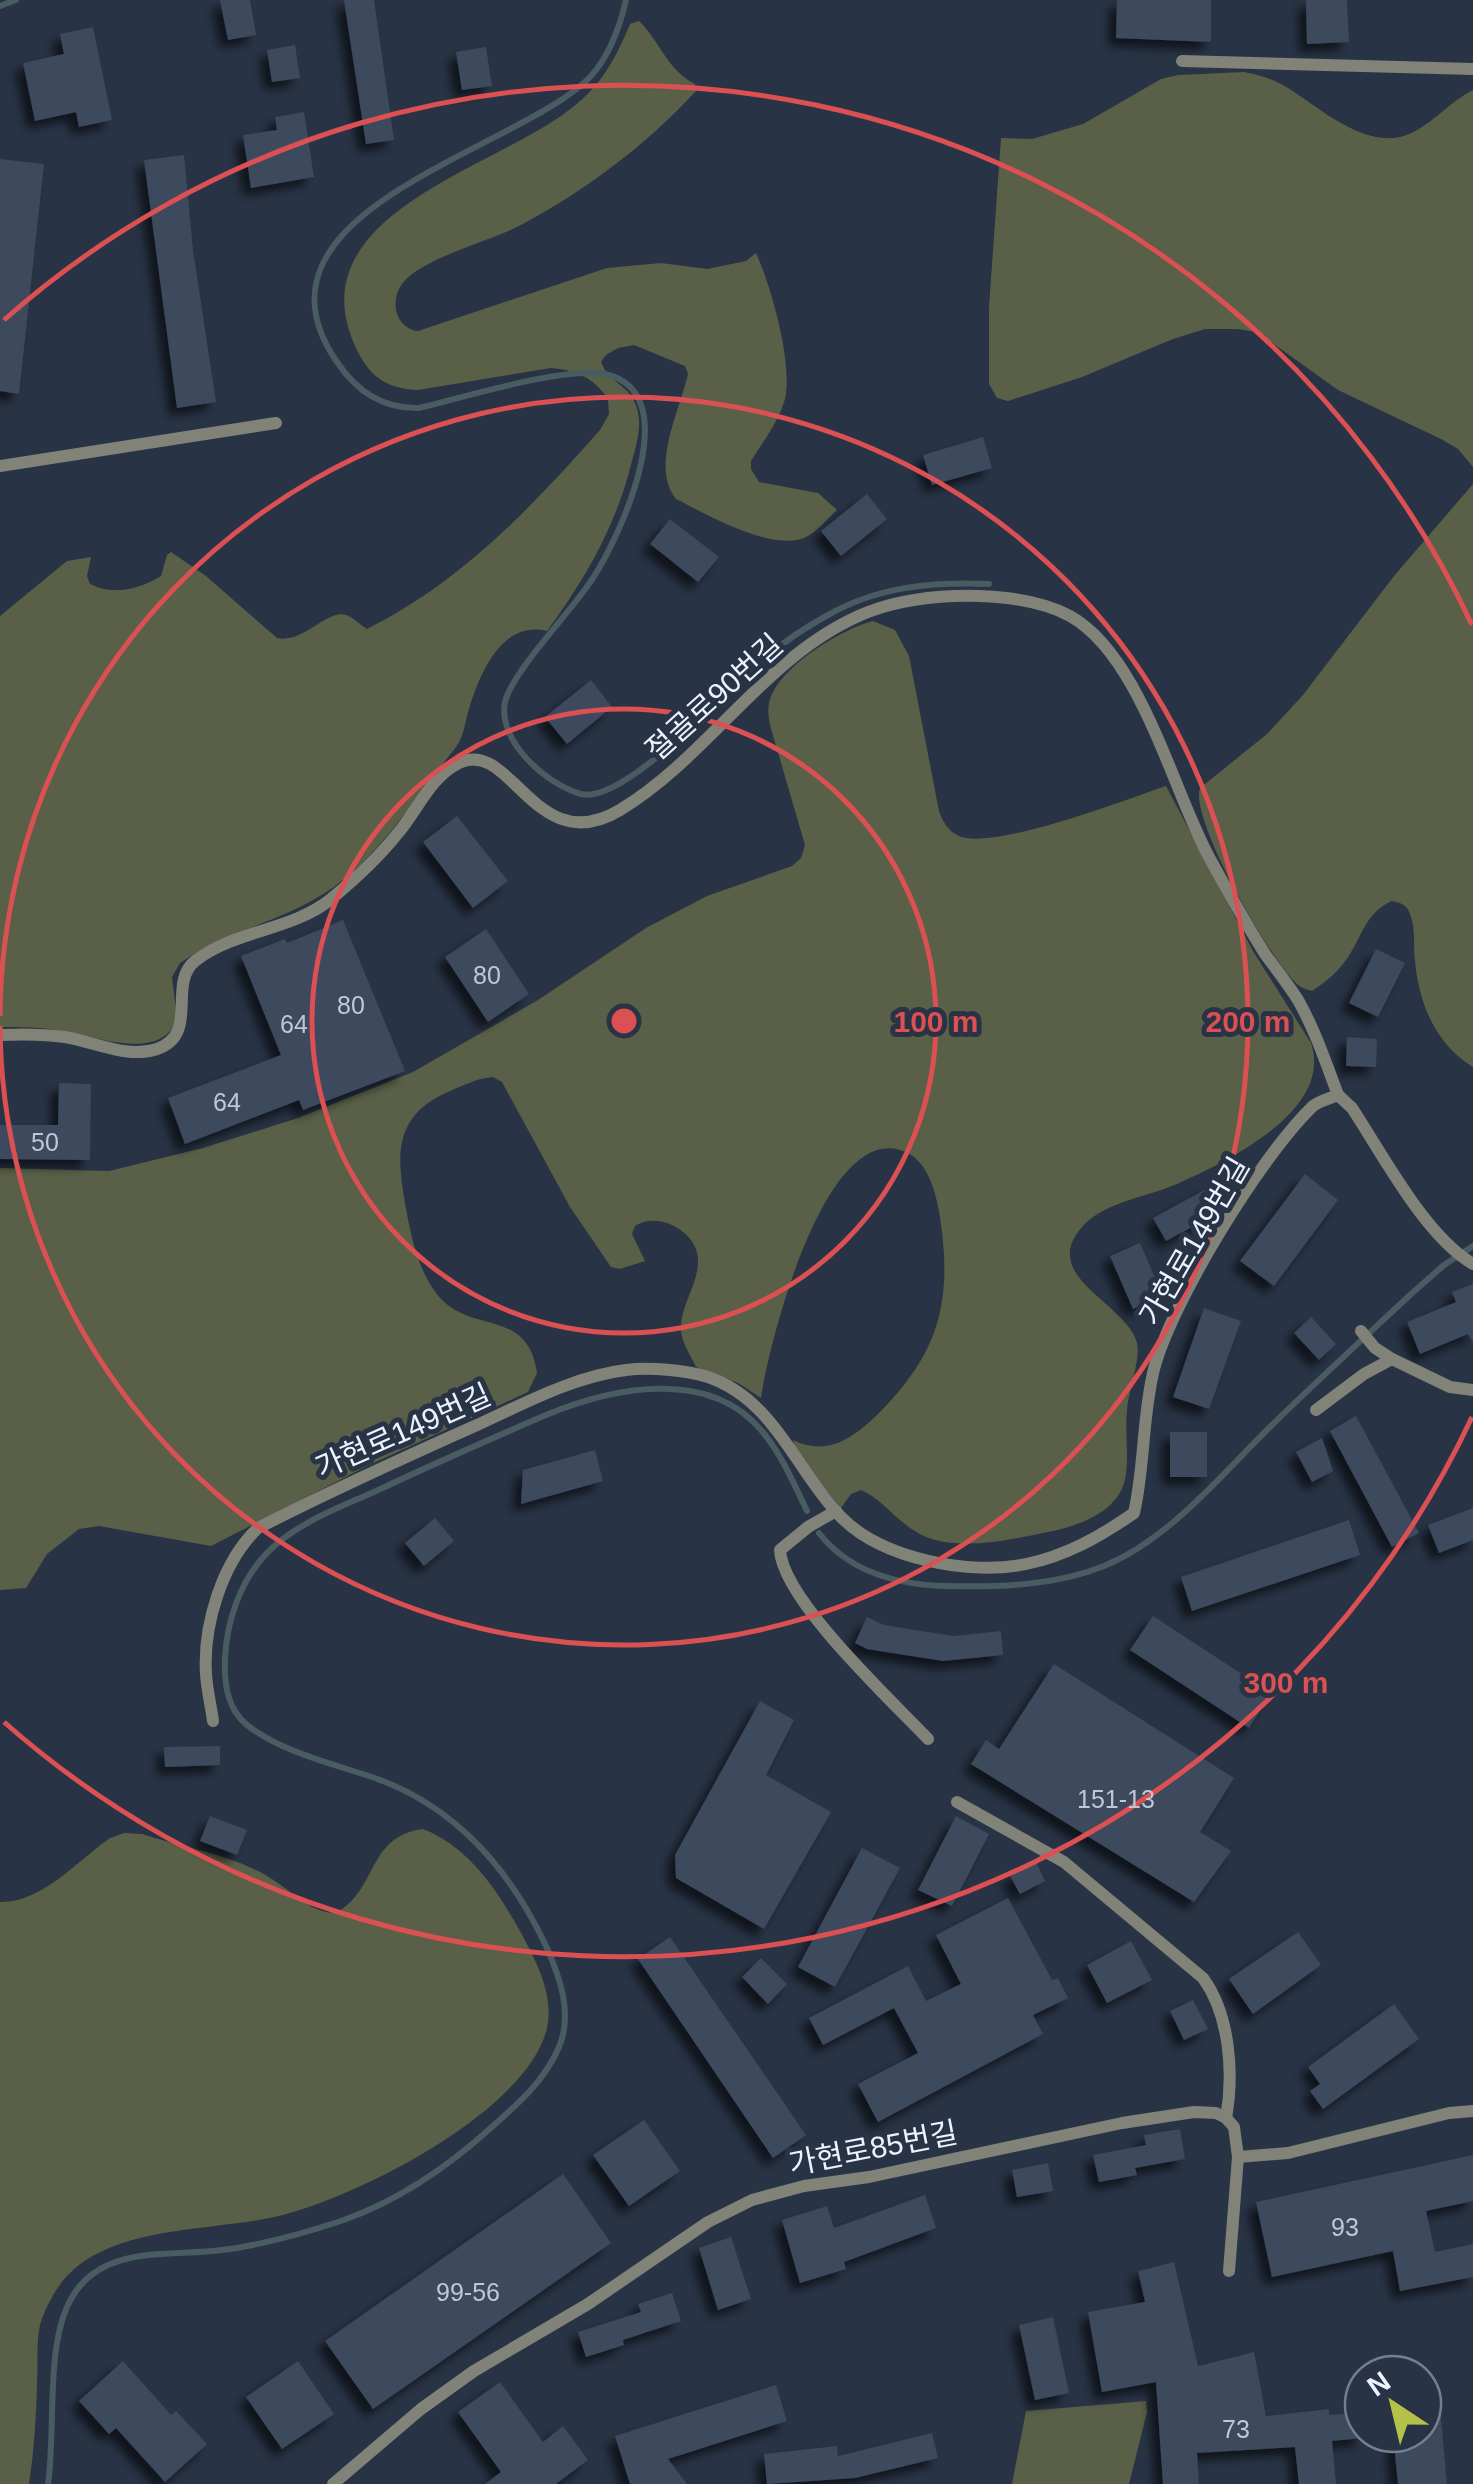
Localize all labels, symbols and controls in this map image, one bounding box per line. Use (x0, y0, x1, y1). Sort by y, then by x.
street label: 절골로90번길 (639, 627, 789, 767)
house number: 80 (473, 961, 501, 989)
house number: 80 (337, 991, 365, 1019)
centre of rings (606, 1003, 642, 1039)
text: 100 m (893, 1005, 979, 1038)
text: 200 m (1205, 1005, 1291, 1038)
house number: 64 (280, 1010, 308, 1038)
house number: 64 (213, 1088, 241, 1116)
house number: 50 (31, 1128, 59, 1156)
street label: 가현로149번길 (1133, 1151, 1255, 1331)
street label: 가현로149번길 (310, 1378, 496, 1484)
text: 300 m (1243, 1666, 1329, 1699)
house number: 151-13 (1077, 1785, 1155, 1813)
street label: 가현로85번길 (786, 2115, 960, 2181)
house number: 93 (1331, 2213, 1359, 2241)
house number: 99-56 (436, 2278, 500, 2306)
north arrow (1343, 2354, 1443, 2454)
text: N (1362, 2365, 1396, 2402)
house number: 73 (1222, 2415, 1250, 2443)

